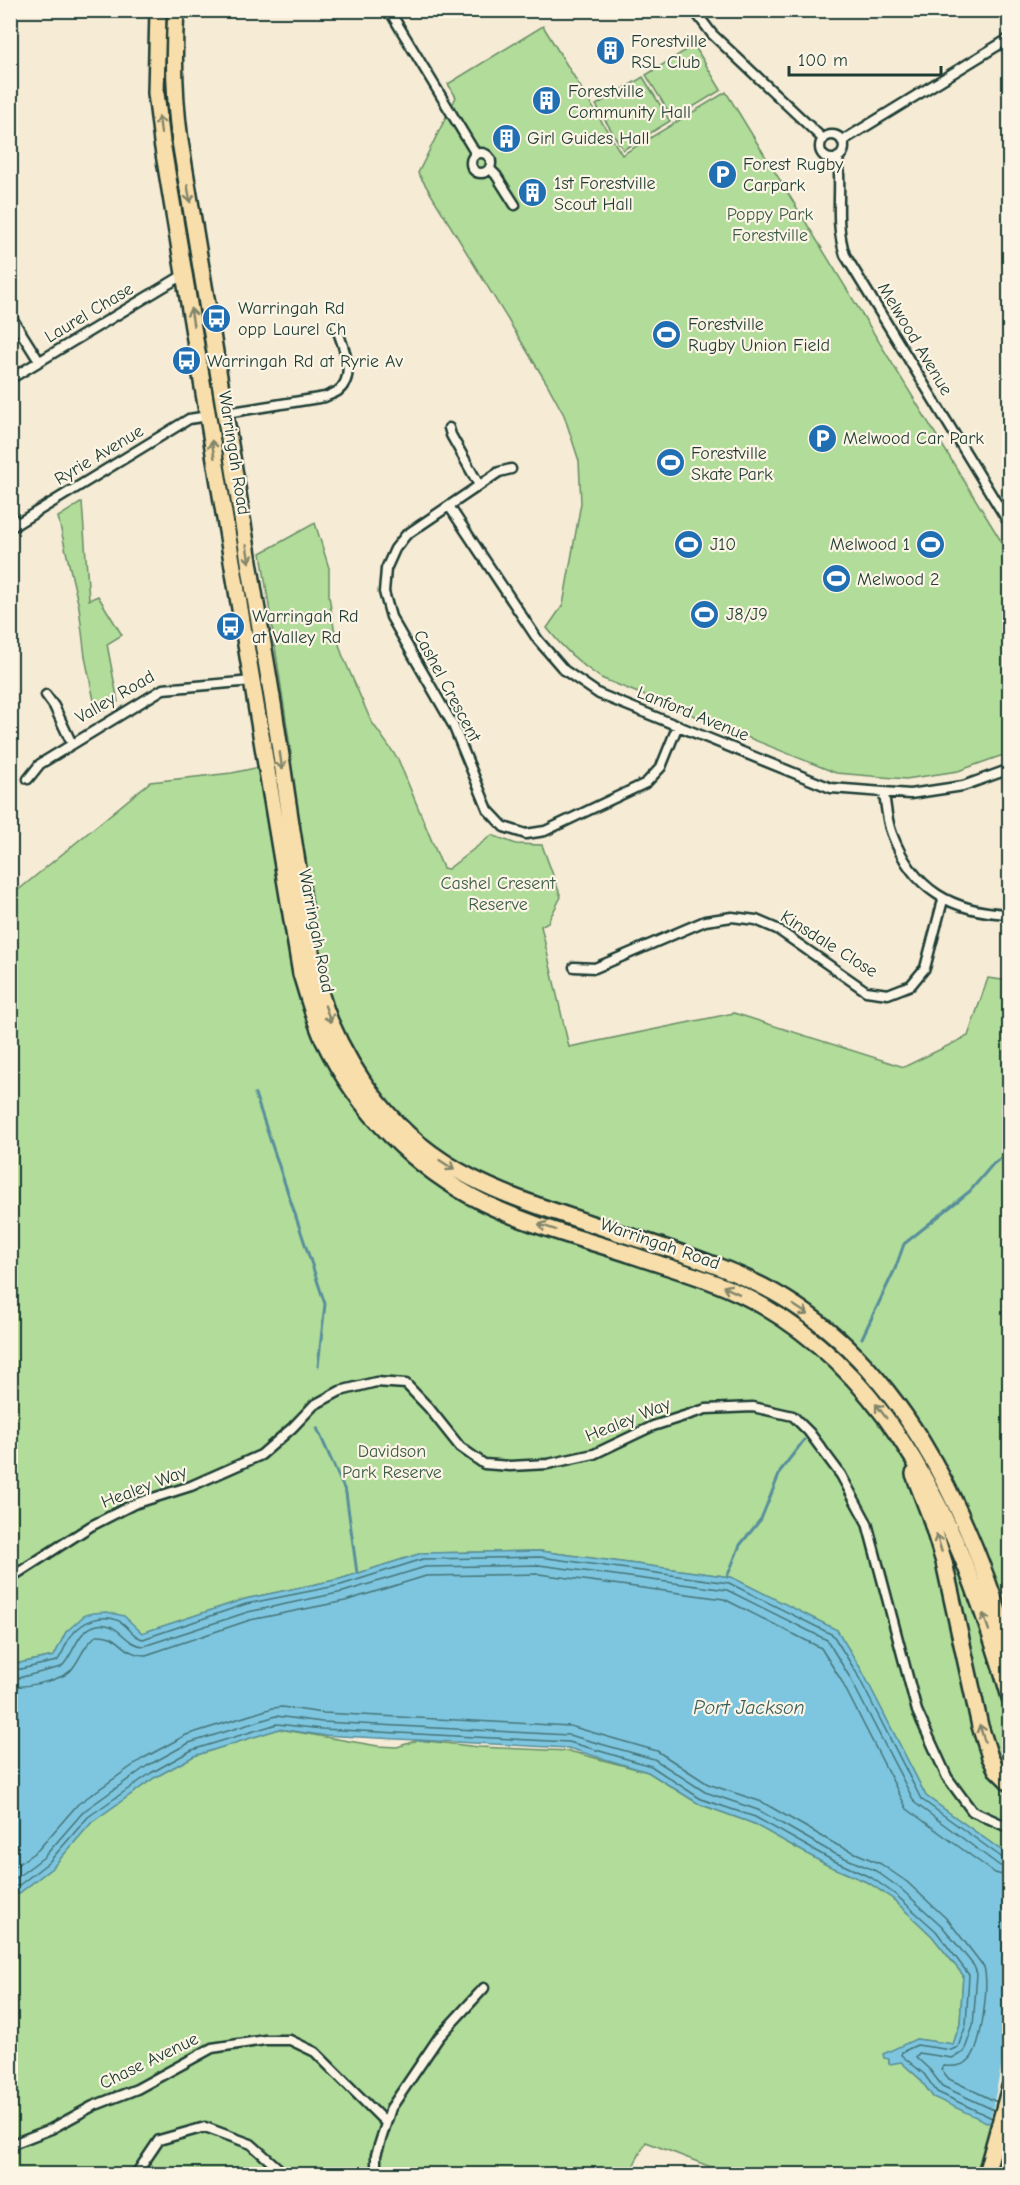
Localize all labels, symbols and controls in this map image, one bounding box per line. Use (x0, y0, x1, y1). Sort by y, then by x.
place label: Forestville RSL Club (631, 31, 707, 73)
building icon: Forestville RSL Club (594, 35, 626, 67)
scale bar (789, 39, 940, 77)
text: 100 m (798, 50, 848, 71)
place label: Forestville Community Hall (568, 81, 691, 123)
building icon: Forestville Community Hall (531, 85, 563, 117)
one-way arrow (154, 115, 165, 135)
building icon: Girl Guides Hall (490, 122, 522, 154)
place label: Girl Guides Hall (527, 128, 650, 149)
place label: Forest Rugby Carpark (743, 154, 844, 196)
parking icon: Forest Rugby Carpark (706, 158, 738, 190)
place label: 1st Forestville Scout Hall (554, 173, 656, 215)
building icon: 1st Forestville Scout Hall (517, 177, 549, 209)
one-way arrow (184, 183, 195, 203)
park label: Poppy Park Forestville (727, 204, 813, 246)
street label: Laurel Chase (41, 278, 137, 348)
street label: Melwood Avenue (873, 279, 957, 399)
place label: Warringah Rd opp Laurel Ch (238, 298, 346, 340)
bus stop icon: Warringah Rd opp Laurel Ch (201, 302, 233, 334)
one-way arrow (186, 308, 197, 327)
place label: Forestville Rugby Union Field (688, 314, 830, 356)
sports icon: Forestville Rugby Union Field (651, 318, 683, 350)
bus stop icon: Warringah Rd at Ryrie Av (170, 345, 202, 377)
place label: Warringah Rd at Ryrie Av (207, 351, 403, 372)
street label: Warringah Road (214, 389, 254, 517)
street label: Ryrie Avenue (51, 420, 147, 490)
parking icon: Melwood Car Park (806, 422, 838, 454)
place label: Melwood Car Park (843, 428, 984, 449)
one-way arrow (208, 439, 219, 459)
place label: Forestville Skate Park (691, 443, 773, 485)
sports icon: Forestville Skate Park (654, 447, 686, 479)
sports icon: J10 (673, 528, 705, 560)
sports icon: Melwood 1 (915, 528, 947, 560)
place label: J10 (710, 534, 736, 555)
place label: Melwood 1 (830, 534, 910, 555)
one-way arrow (243, 544, 254, 564)
sports icon: Melwood 2 (820, 563, 852, 595)
place label: Melwood 2 (857, 569, 940, 590)
sports icon: J8/J9 (689, 598, 721, 630)
place label: J8/J9 (726, 604, 768, 625)
place label: Warringah Rd at Valley Rd (252, 606, 359, 648)
bus stop icon: Warringah Rd at Valley Rd (215, 610, 247, 642)
street label: Cashel Crescent (409, 627, 486, 746)
street label: Valley Road (72, 666, 158, 728)
street label: Lanford Avenue (634, 682, 752, 746)
one-way arrow (276, 751, 287, 770)
street label: Warringah Road (294, 867, 338, 995)
park label: Cashel Cresent Reserve (441, 873, 556, 915)
street label: Kinsdale Close (777, 906, 881, 982)
one-way arrow (324, 1005, 335, 1023)
one-way arrow (438, 1159, 455, 1171)
street label: Warringah Road (597, 1214, 723, 1274)
one-way arrow (538, 1221, 557, 1232)
one-way arrow (723, 1284, 741, 1296)
one-way arrow (792, 1305, 809, 1317)
street label: Healey Way (582, 1393, 675, 1447)
one-way arrow (875, 1404, 887, 1420)
park label: Davidson Park Reserve (342, 1441, 442, 1483)
street label: Healey Way (98, 1461, 191, 1513)
one-way arrow (933, 1534, 944, 1553)
one-way arrow (980, 1613, 991, 1632)
water label: Port Jackson (693, 1696, 805, 1719)
one-way arrow (976, 1724, 987, 1743)
street label: Chase Avenue (96, 2028, 202, 2094)

